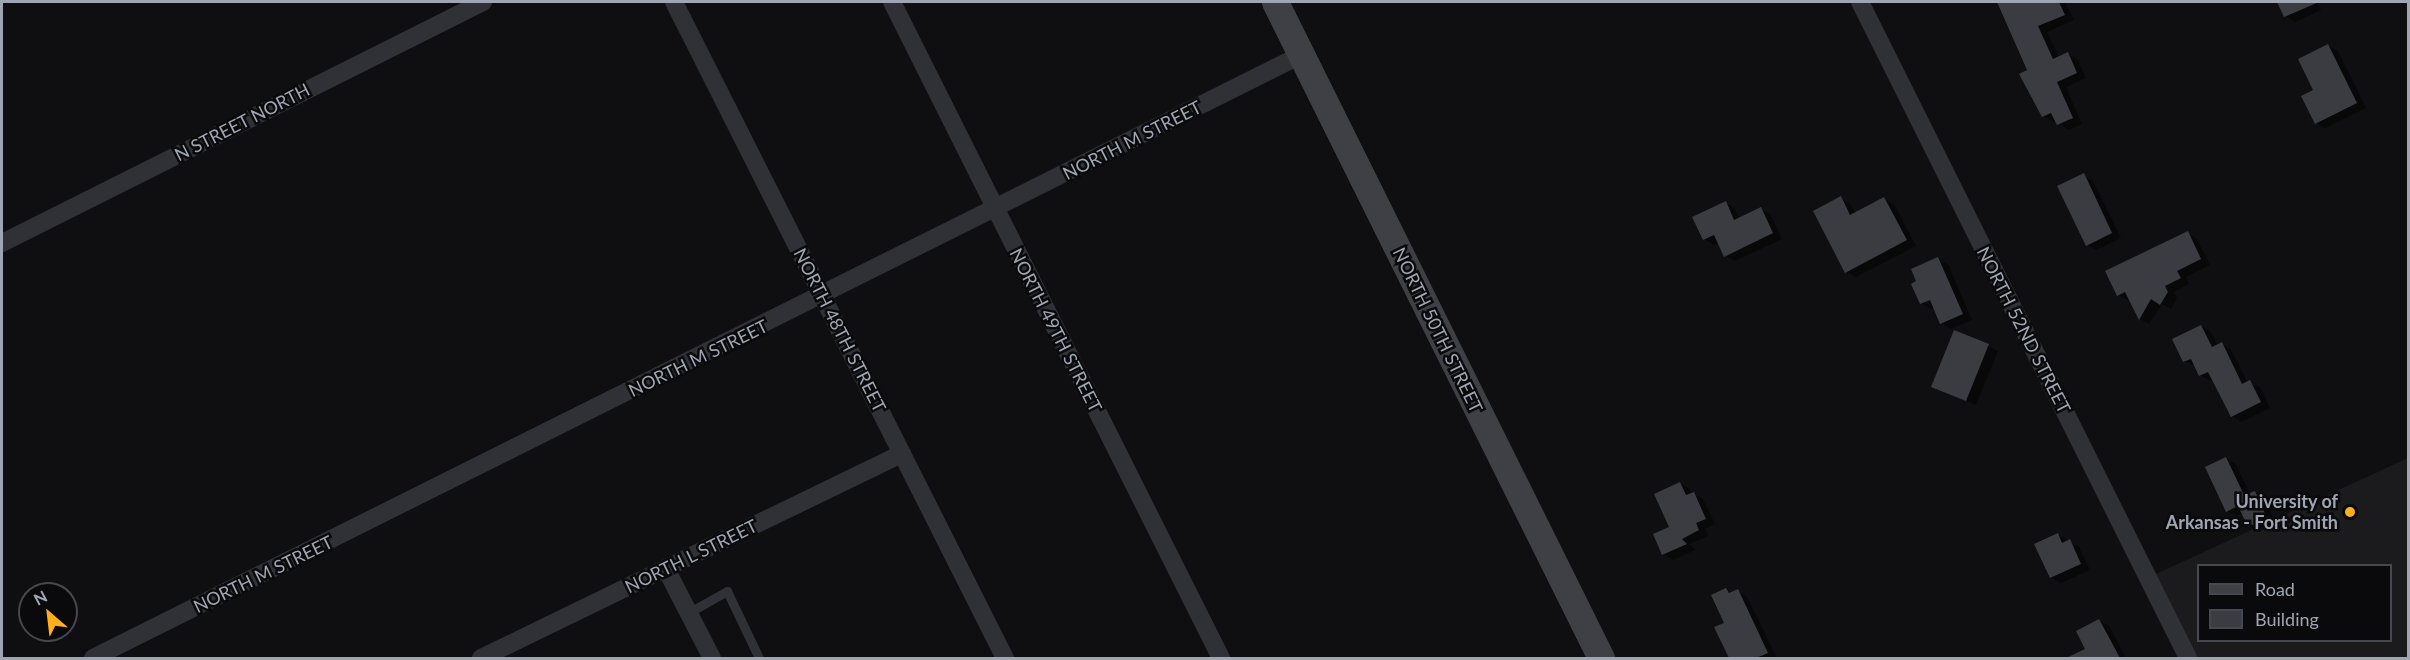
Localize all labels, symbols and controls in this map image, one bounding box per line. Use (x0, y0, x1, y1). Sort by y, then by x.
street label: N STREET NORTH (171, 78, 313, 166)
street label: NORTH M STREET (1059, 96, 1205, 184)
street label: NORTH 52ND STREET (1973, 243, 2075, 417)
street label: NORTH 48TH STREET (789, 244, 891, 416)
street label: NORTH 49TH STREET (1005, 244, 1107, 416)
street label: NORTH 50TH STREET (1389, 244, 1487, 416)
street label: NORTH M STREET (625, 315, 771, 401)
place label: University of Arkansas - Fort Smith (2166, 491, 2338, 534)
marker: University of Arkansas - Fort Smith (2343, 505, 2357, 519)
street label: NORTH L STREET (621, 515, 761, 597)
street label: NORTH M STREET (190, 531, 336, 617)
legend (2197, 564, 2392, 642)
text: Road (2255, 578, 2295, 600)
north arrow (18, 582, 78, 642)
text: N (30, 586, 50, 609)
text: Building (2255, 608, 2319, 630)

